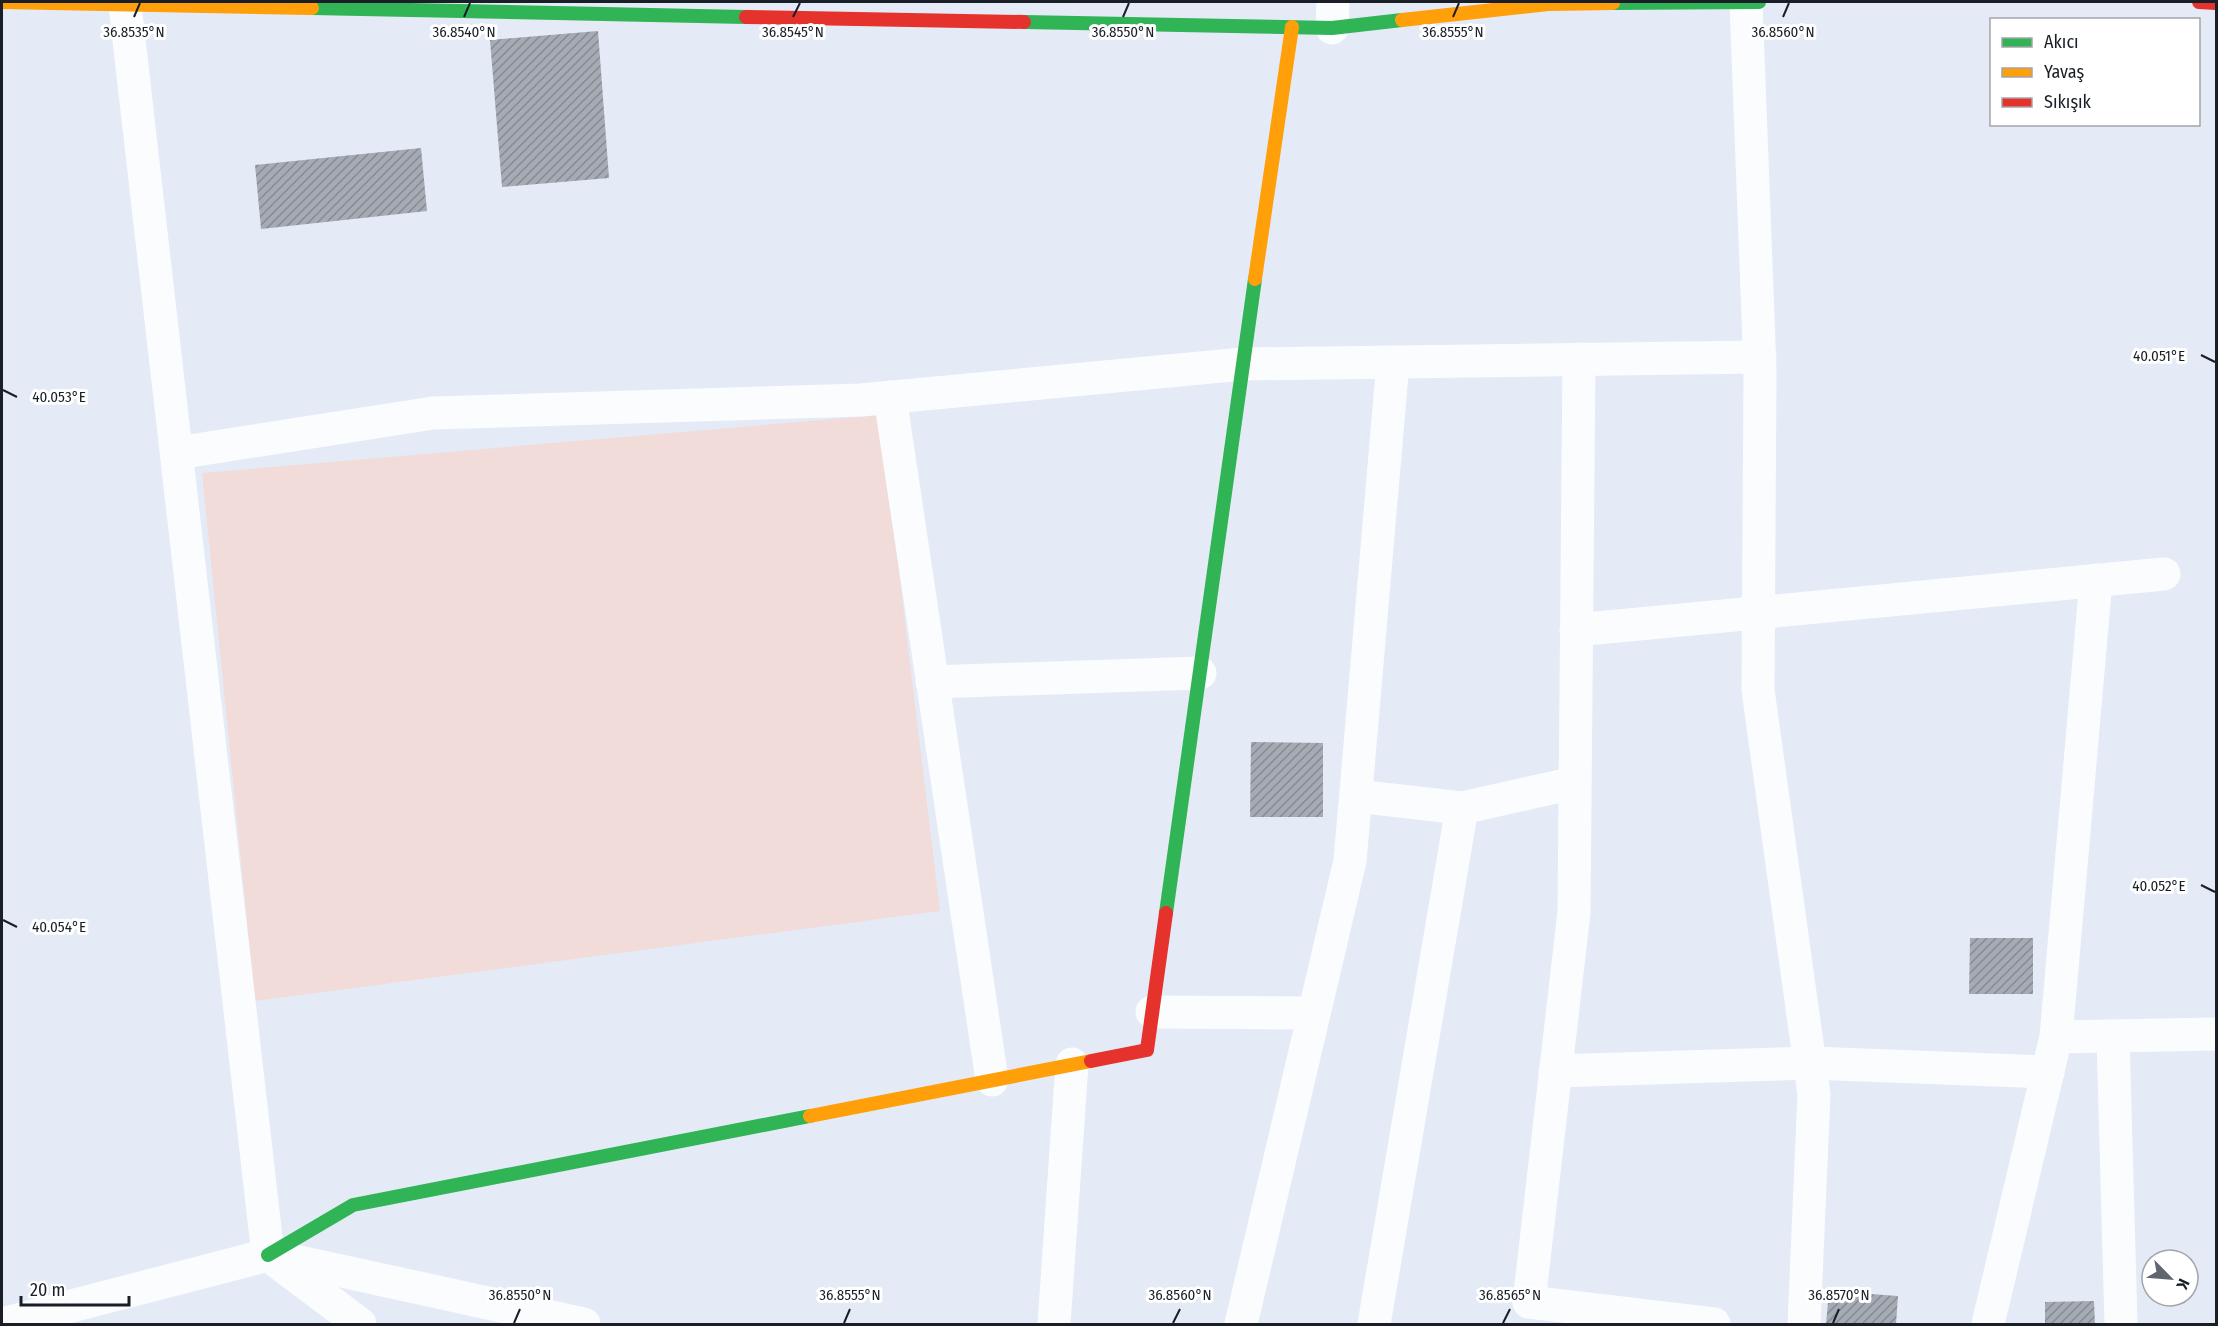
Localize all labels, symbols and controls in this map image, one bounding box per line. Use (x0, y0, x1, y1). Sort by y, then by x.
legend (1990, 18, 2200, 126)
text: 36.8535°N (103, 23, 165, 41)
text: 36.8540°N (433, 23, 496, 41)
text: 36.8545°N (762, 23, 824, 41)
text: 36.8550°N (1092, 23, 1154, 41)
text: 36.8555°N (1422, 23, 1484, 41)
text: 36.8560°N (1751, 23, 1815, 41)
text: Akıcı (2044, 31, 2079, 53)
text: Yavaş (2044, 61, 2085, 83)
text: Sıkışık (2044, 91, 2092, 113)
text: 40.051°E (2133, 347, 2185, 365)
text: 40.053°E (32, 388, 86, 406)
text: 40.052°E (2132, 877, 2186, 895)
text: 40.054°E (32, 918, 86, 936)
north arrow (2140, 1248, 2200, 1308)
scale bar (21, 1269, 129, 1307)
text: K (2172, 1276, 2194, 1293)
text: 20 m (30, 1279, 65, 1301)
text: 36.8550°N (489, 1286, 551, 1304)
text: 36.8555°N (819, 1286, 881, 1304)
text: 36.8560°N (1148, 1286, 1212, 1304)
text: 36.8565°N (1479, 1286, 1541, 1304)
text: 36.8570°N (1808, 1286, 1870, 1304)

